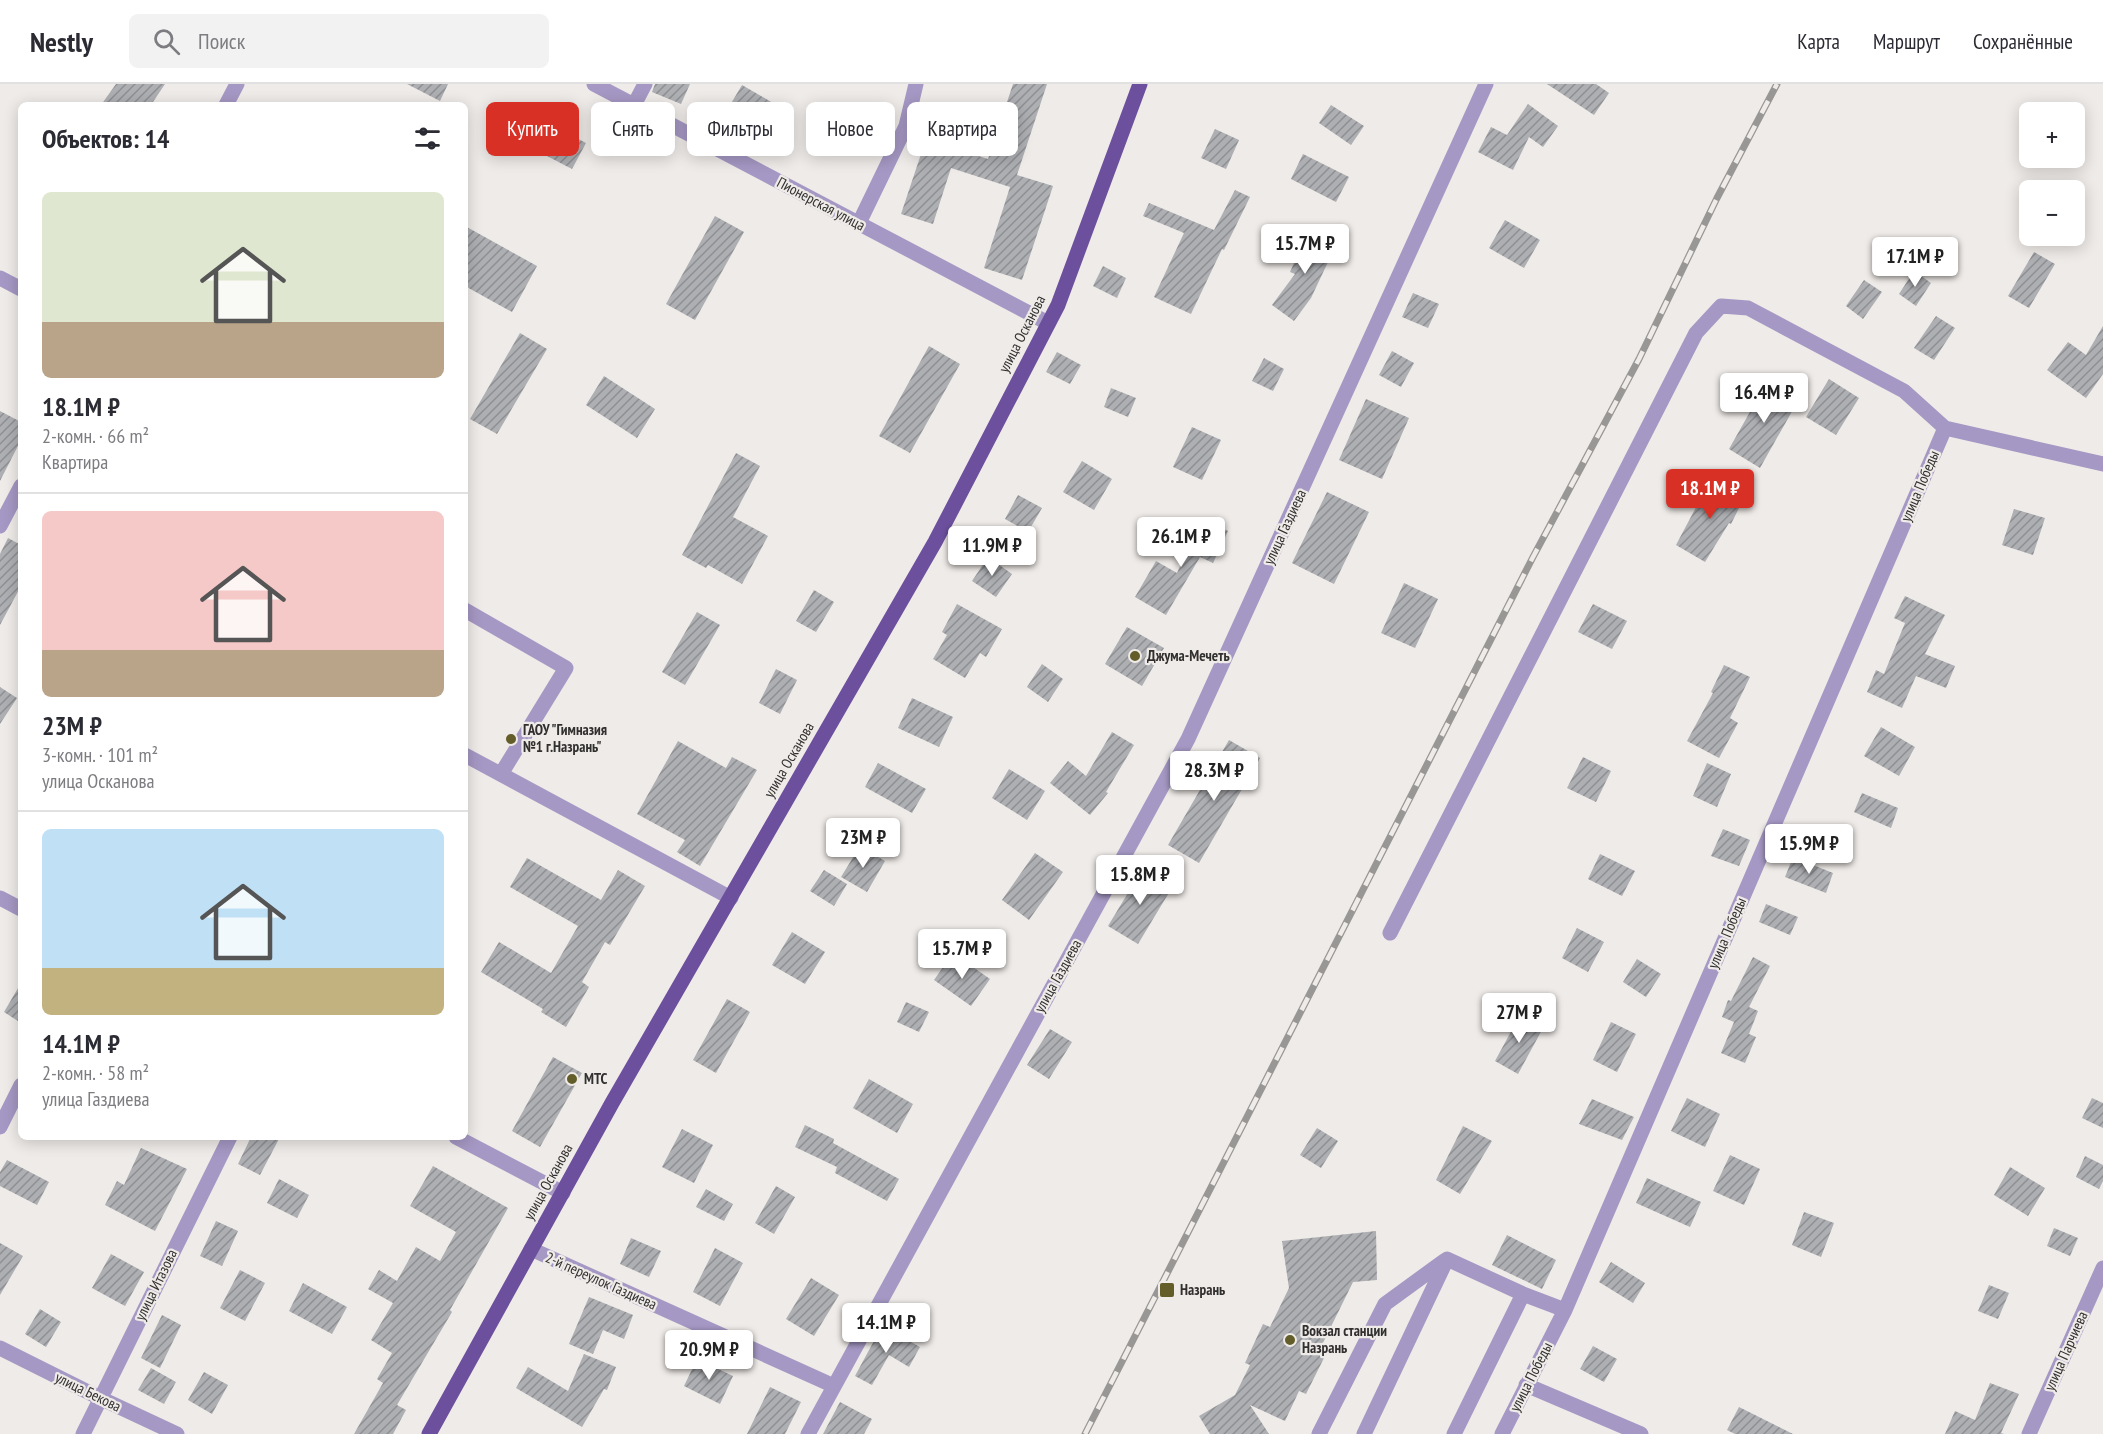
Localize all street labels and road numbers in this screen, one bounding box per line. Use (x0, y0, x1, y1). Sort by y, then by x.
street label: Пионерская улица (774, 172, 869, 235)
street label: улица Осканова (994, 292, 1049, 376)
street label: улица Победы (1896, 447, 1943, 524)
street label: улица Газдиева (1259, 486, 1310, 567)
street label: улица Осканова (759, 718, 818, 801)
street label: улица Победы (1703, 894, 1750, 971)
street label: улица Газдиева (1030, 936, 1085, 1016)
street label: улица Осканова (519, 1140, 576, 1223)
street label: улица Итазова (130, 1246, 181, 1323)
street label: 2-й переулок Газдиева (543, 1248, 660, 1314)
street label: улица Парчиева (2040, 1308, 2092, 1394)
street label: улица Победы (1505, 1339, 1556, 1415)
street label: улица Бекова (52, 1367, 124, 1416)

